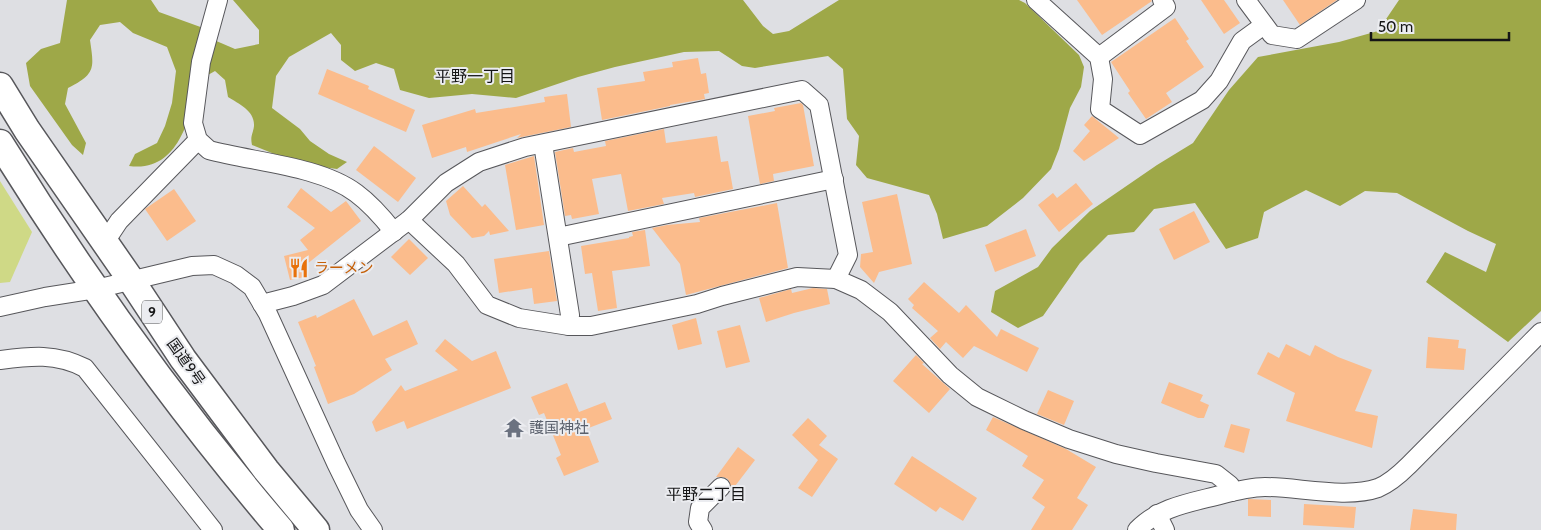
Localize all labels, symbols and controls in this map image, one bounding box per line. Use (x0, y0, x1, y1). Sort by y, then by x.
scale bar (1371, 10, 1508, 42)
text: 50 m (1378, 18, 1413, 36)
district label: 平野一丁目 (435, 67, 515, 86)
restaurant icon: ラーメン (288, 257, 310, 279)
place label: ラーメン (314, 259, 373, 277)
road number: 9 (142, 300, 162, 324)
street label: 国道9号 (163, 335, 209, 389)
temple icon: 護国神社 (503, 417, 525, 439)
place label: 護国神社 (529, 419, 589, 437)
district label: 平野二丁目 (666, 485, 746, 504)

